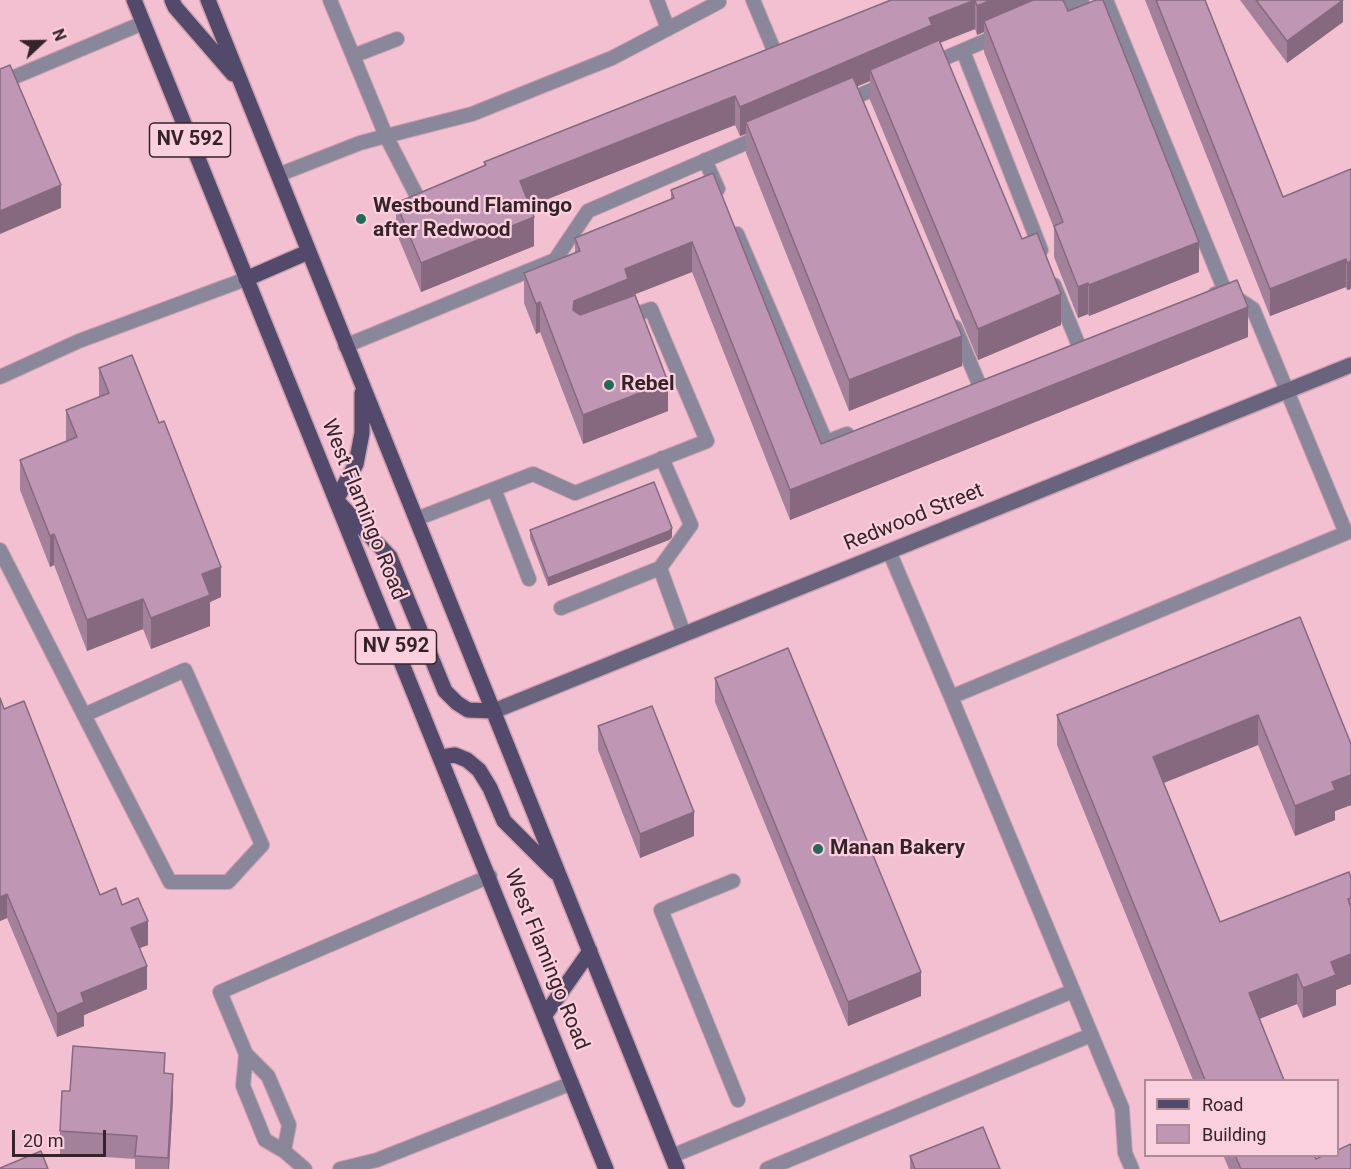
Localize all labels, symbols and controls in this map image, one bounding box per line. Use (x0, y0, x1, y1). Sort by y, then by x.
north arrow (12, 12, 72, 72)
text: N (48, 26, 70, 44)
road number: NV 592 (150, 123, 231, 157)
place label: Westbound Flamingo after Redwood (373, 194, 572, 244)
marker: Westbound Flamingo after Redwood (354, 212, 368, 226)
place label: Rebel (621, 372, 675, 398)
marker: Rebel (602, 378, 616, 392)
street label: West Flamingo Road (315, 416, 411, 604)
street label: Redwood Street (841, 479, 987, 557)
road number: NV 592 (356, 630, 436, 664)
place label: Manan Bakery (830, 836, 965, 862)
marker: Manan Bakery (811, 842, 825, 856)
street label: West Flamingo Road (498, 866, 594, 1054)
legend (1144, 1079, 1339, 1157)
text: Road (1202, 1094, 1243, 1115)
scale bar (15, 1118, 110, 1156)
text: Building (1202, 1124, 1266, 1145)
text: 20 m (23, 1130, 63, 1151)

